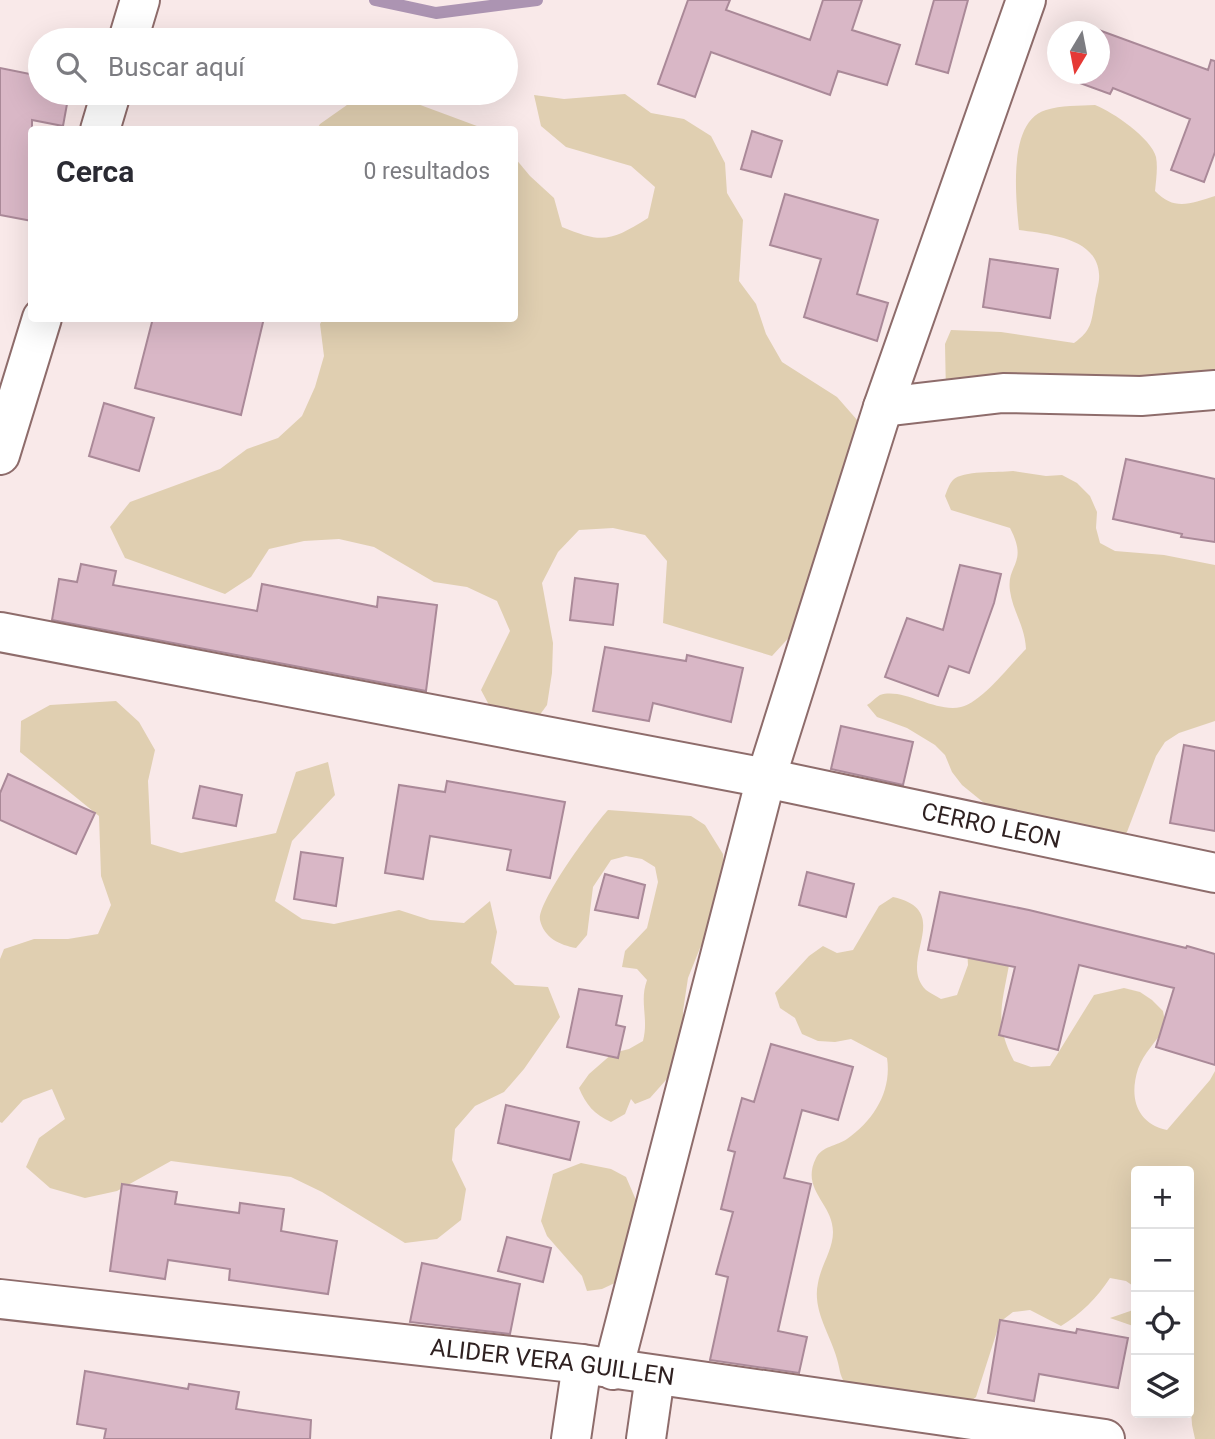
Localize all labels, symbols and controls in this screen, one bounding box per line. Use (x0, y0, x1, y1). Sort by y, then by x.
north arrow (1047, 21, 1110, 84)
search box (28, 28, 518, 105)
icon: search (52, 48, 90, 86)
text: Buscar aquí (108, 52, 245, 82)
text: Cerca (56, 154, 134, 189)
text: 0 resultados (363, 158, 490, 185)
street label: CERRO LEON (919, 797, 1063, 854)
map controls (1131, 1166, 1194, 1418)
button: + (1131, 1166, 1194, 1229)
button: − (1131, 1229, 1194, 1292)
button: locate (1131, 1292, 1194, 1355)
street label: ALIDER VERA GUILLEN (429, 1333, 676, 1391)
button: layers (1131, 1355, 1194, 1418)

